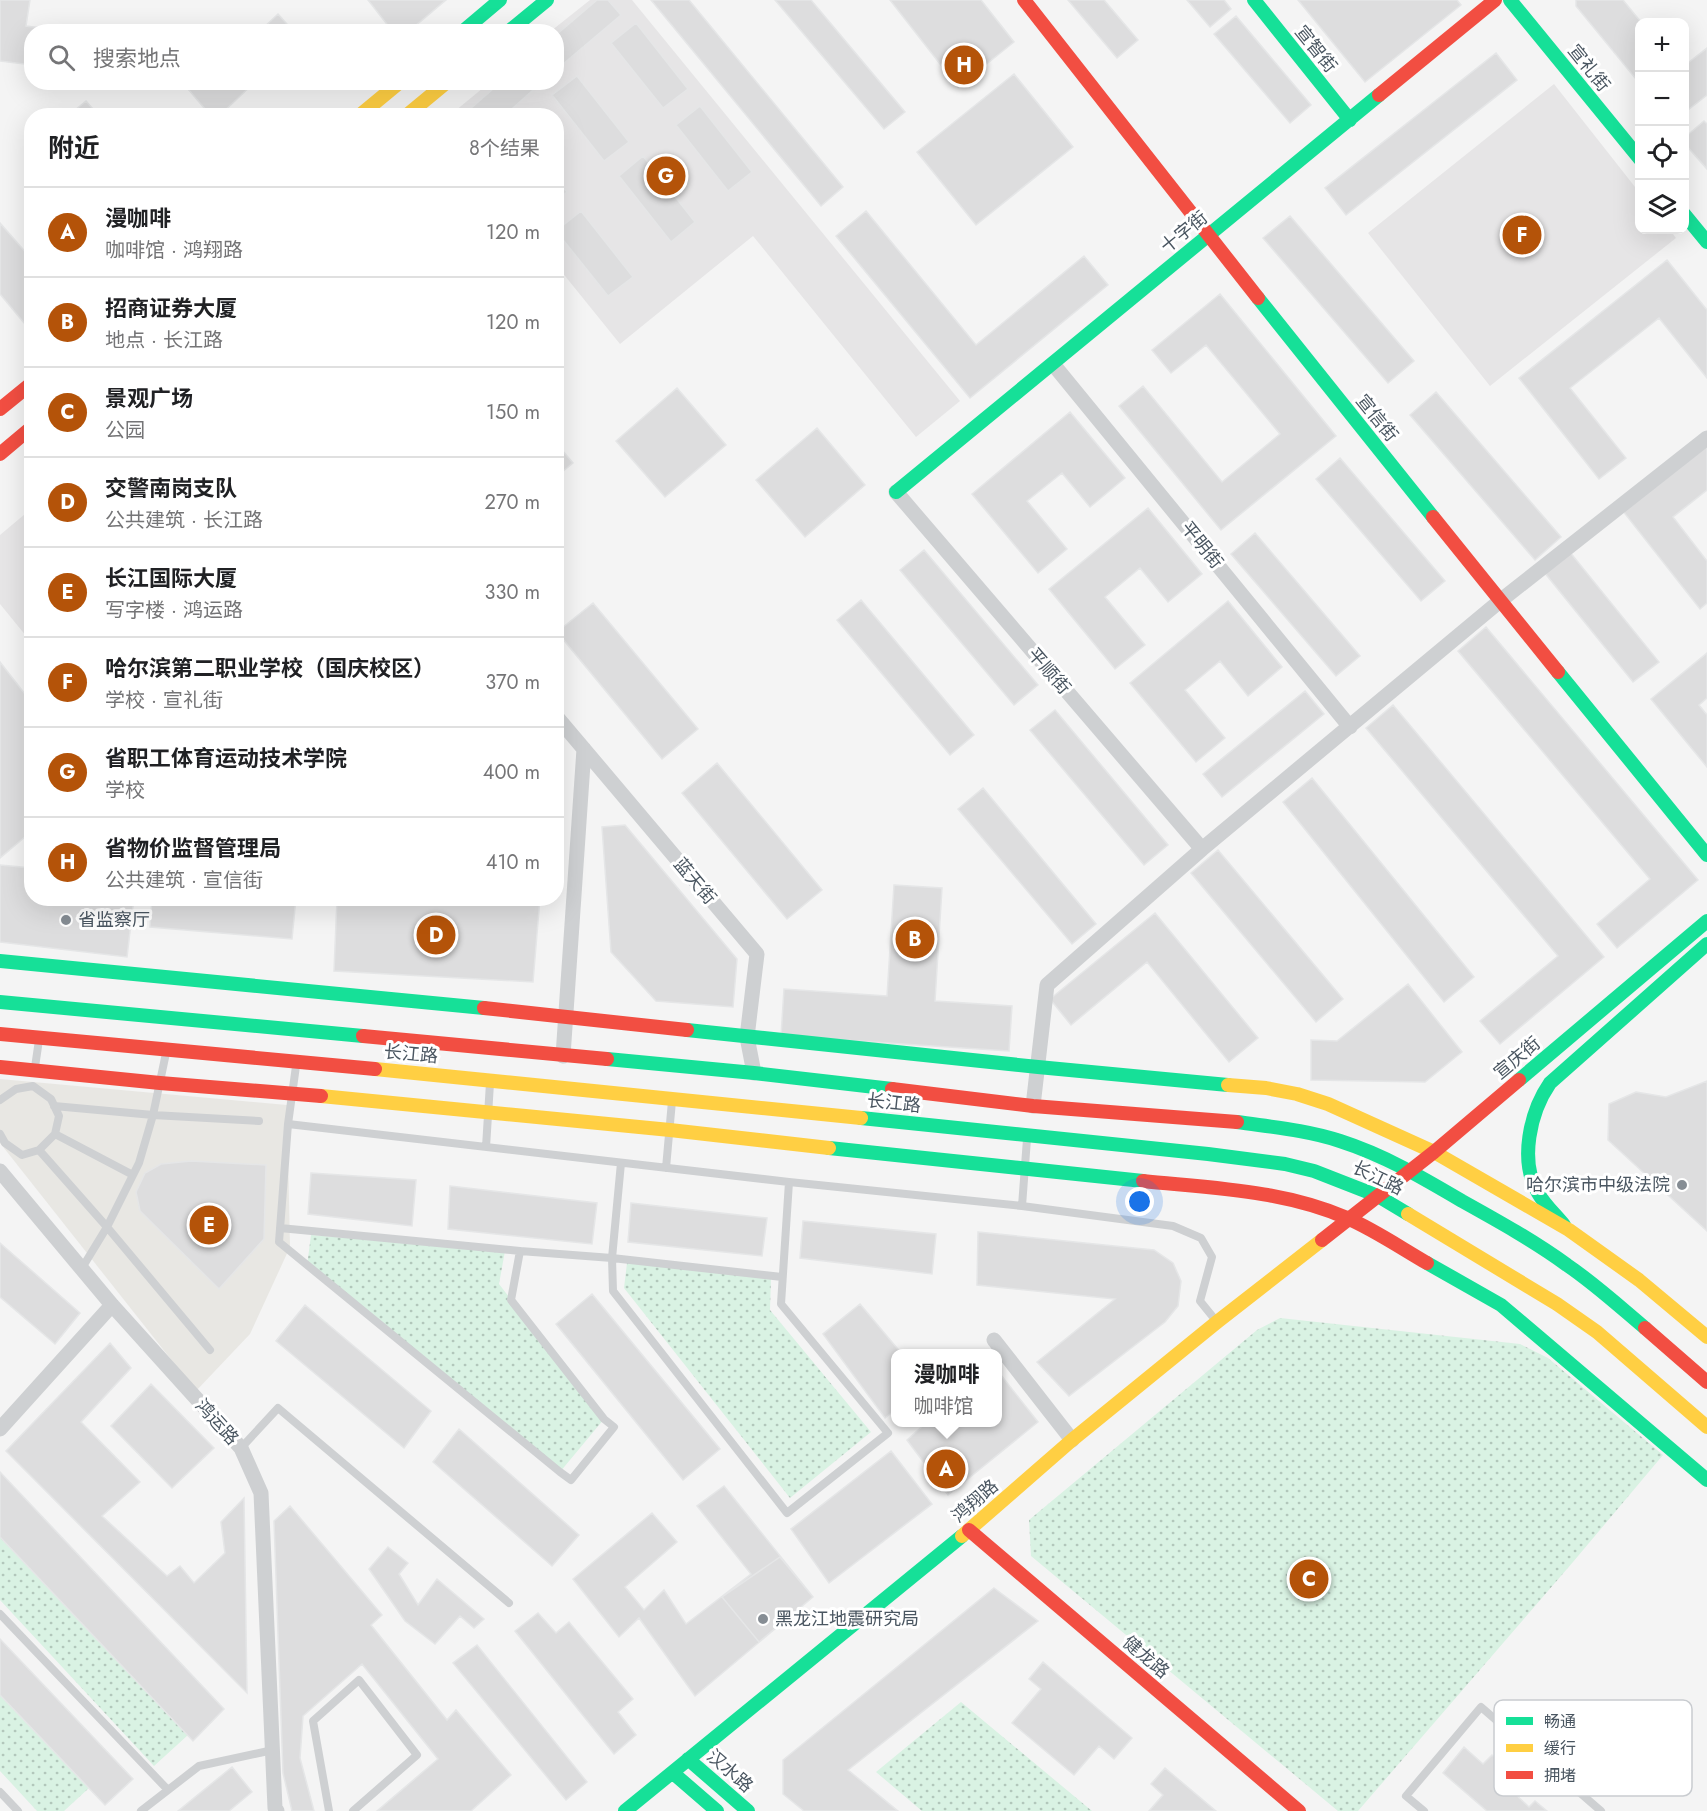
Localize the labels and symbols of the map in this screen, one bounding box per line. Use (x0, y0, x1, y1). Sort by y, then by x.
street label: 宣智街 (1289, 20, 1343, 78)
street label: 宣礼街 (1562, 39, 1616, 97)
pin: H (944, 42, 984, 88)
pin: G (646, 154, 686, 198)
street label: 十字街 (1155, 205, 1213, 259)
pin: F (1502, 212, 1541, 258)
street label: 宣信街 (1350, 389, 1404, 447)
street label: 平明街 (1175, 516, 1229, 574)
street label: 平顺街 (1021, 642, 1077, 700)
street label: 蓝天街 (668, 852, 722, 910)
place label: 省监察厅 (78, 907, 150, 933)
pin: D (416, 912, 456, 958)
marker: 省监察厅 (59, 913, 73, 927)
pin: B (896, 916, 934, 962)
street label: 宣庆街 (1488, 1031, 1546, 1085)
street label: 长江路 (383, 1039, 439, 1069)
street label: 长江路 (866, 1087, 922, 1119)
street label: 长江路 (1348, 1154, 1408, 1202)
place label: 哈尔滨市中级法院 (1526, 1172, 1670, 1198)
marker: 哈尔滨市中级法院 (1675, 1178, 1689, 1192)
your location (1125, 1187, 1154, 1216)
pin: E (190, 1202, 228, 1248)
street label: 鸿运路 (189, 1393, 245, 1451)
pin: A (926, 1446, 966, 1492)
street label: 鸿翔路 (946, 1473, 1004, 1529)
pin: C (1290, 1556, 1328, 1602)
place label: 黑龙江地震研究局 (775, 1606, 919, 1632)
marker: 黑龙江地震研究局 (756, 1612, 770, 1626)
street label: 健龙路 (1117, 1630, 1175, 1684)
legend (1494, 1700, 1692, 1796)
text: 畅通 (1544, 1710, 1576, 1733)
text: 缓行 (1544, 1737, 1576, 1760)
street label: 汉水路 (701, 1743, 759, 1799)
text: 拥堵 (1544, 1764, 1576, 1787)

